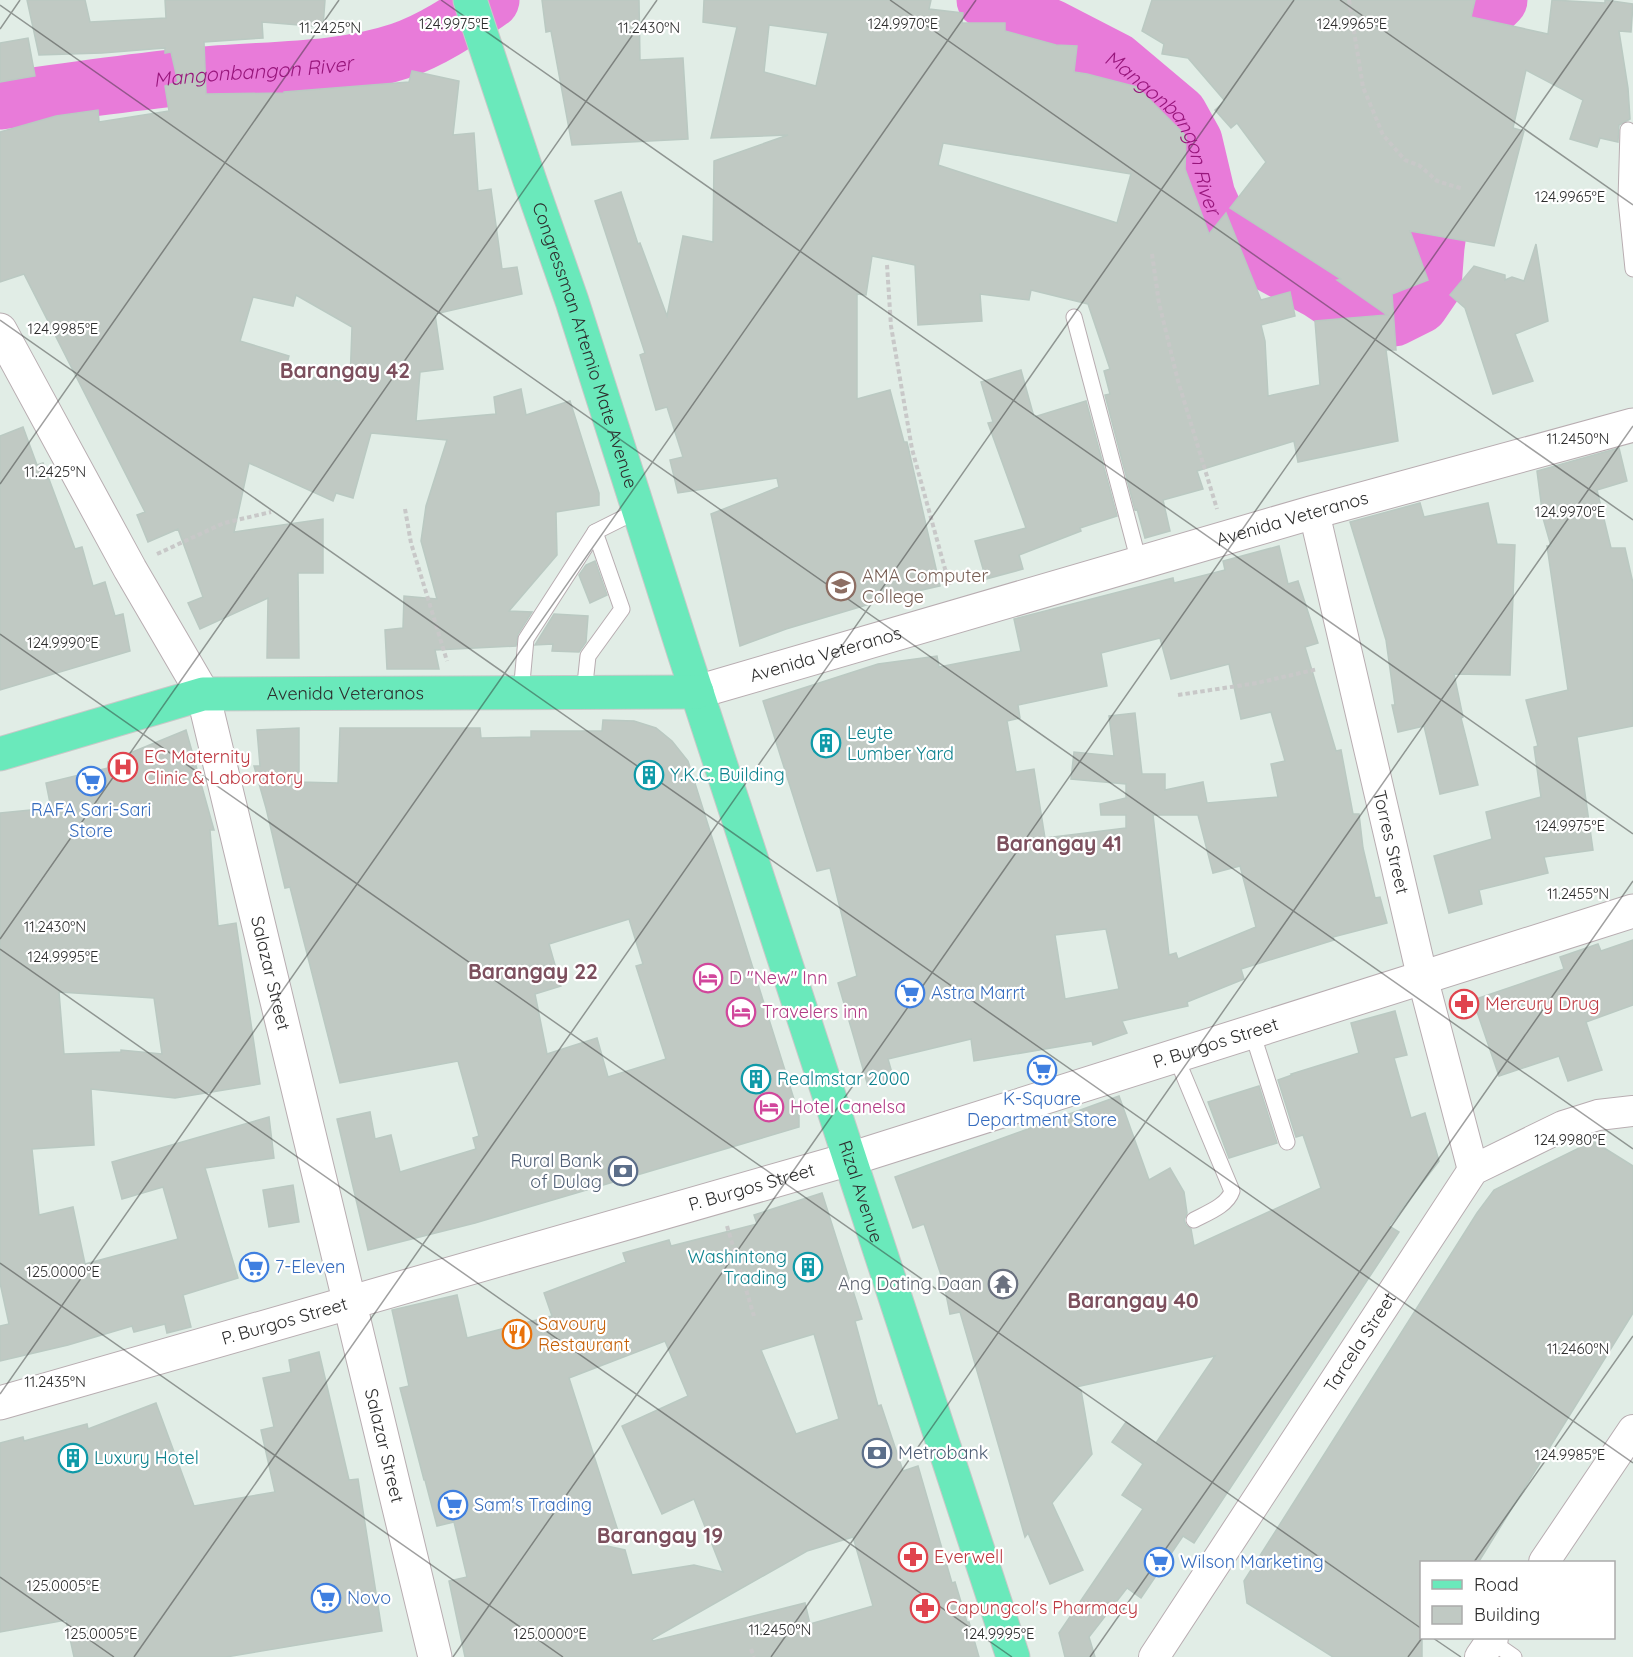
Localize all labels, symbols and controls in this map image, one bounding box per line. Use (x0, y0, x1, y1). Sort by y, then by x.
text: 124.9975°E (419, 14, 489, 33)
text: 124.9970°E (868, 14, 938, 33)
text: 124.9965°E (1317, 14, 1387, 33)
text: 11.2425°N (299, 18, 361, 37)
text: 11.2430°N (618, 18, 680, 37)
water label: Mangonbangon River (1101, 45, 1228, 221)
water label: Mangonbangon River (152, 49, 357, 92)
text: 124.9965°E (1535, 187, 1605, 206)
street label: Congressman Artemio Mate Avenue (527, 199, 643, 491)
text: 124.9985°E (28, 319, 98, 338)
district label: Barangay 42 (280, 357, 410, 383)
text: 11.2450°N (1547, 429, 1609, 448)
text: 11.2425°N (24, 462, 86, 481)
street label: Avenida Veteranos (1213, 486, 1371, 551)
text: 124.9970°E (1535, 502, 1605, 521)
place label: AMA Computer College (862, 564, 988, 608)
school or university icon: AMA Computer College (825, 570, 857, 602)
street label: Avenida Veteranos (747, 621, 904, 687)
text: 124.9990°E (27, 633, 99, 652)
street label: Avenida Veteranos (267, 681, 424, 705)
place label: Leyte Lumber Yard (847, 721, 954, 765)
building icon: Leyte Lumber Yard (810, 727, 842, 759)
place label: EC Maternity Clinic & Laboratory (144, 745, 303, 789)
hospital icon: EC Maternity Clinic & Laboratory (107, 751, 139, 783)
building icon: Y.K.C. Building (633, 759, 665, 791)
place label: Y.K.C. Building (670, 763, 785, 786)
supermarket icon: RAFA Sari-Sari Store (75, 765, 107, 797)
street label: Torres Street (1368, 788, 1415, 896)
place label: RAFA Sari-Sari Store (31, 798, 151, 842)
text: 124.9975°E (1535, 816, 1605, 835)
district label: Barangay 41 (996, 830, 1122, 856)
text: 11.2455°N (1547, 884, 1609, 903)
street label: Salazar Street (246, 914, 296, 1033)
text: 11.2430°N (24, 917, 86, 936)
text: 124.9995°E (27, 947, 99, 966)
district label: Barangay 22 (468, 958, 598, 984)
hotel icon: D "New" Inn (692, 962, 724, 994)
place label: D "New" Inn (729, 966, 828, 989)
supermarket icon: Astra Marrt (894, 977, 926, 1009)
place label: Astra Marrt (931, 981, 1025, 1004)
pharmacy icon: Mercury Drug (1448, 988, 1480, 1020)
place label: Mercury Drug (1485, 992, 1599, 1015)
hotel icon: Travelers inn (725, 996, 757, 1028)
place label: Travelers inn (762, 1000, 868, 1023)
street label: P. Burgos Street (1150, 1012, 1281, 1073)
supermarket icon: K-Square Department Store (1026, 1054, 1058, 1086)
building icon: Realmstar 2000 (740, 1063, 772, 1095)
place label: Realmstar 2000 (777, 1067, 910, 1090)
place label: K-Square Department Store (967, 1087, 1117, 1131)
hotel icon: Hotel Canelsa (753, 1091, 785, 1123)
place label: Hotel Canelsa (790, 1095, 906, 1118)
text: 124.9980°E (1534, 1130, 1606, 1149)
street label: Rizal Avenue (834, 1137, 888, 1245)
place label: Rural Bank of Dulag (511, 1149, 602, 1193)
bank icon: Rural Bank of Dulag (607, 1155, 639, 1187)
street label: P. Burgos Street (686, 1158, 817, 1216)
place label: Washintong Trading (687, 1245, 787, 1289)
supermarket icon: 7-Eleven (238, 1251, 270, 1283)
building icon: Washintong Trading (792, 1251, 824, 1283)
place label: 7-Eleven (275, 1255, 346, 1278)
text: 125.0000°E (26, 1262, 100, 1281)
temple icon: Ang Dating Daan (987, 1268, 1019, 1300)
place label: Ang Dating Daan (838, 1272, 982, 1295)
district label: Barangay 40 (1067, 1287, 1199, 1313)
street label: Tarcela Street (1318, 1288, 1401, 1397)
street label: P. Burgos Street (219, 1292, 350, 1350)
place label: Savoury Restaurant (538, 1312, 630, 1356)
restaurant icon: Savoury Restaurant (501, 1318, 533, 1350)
text: 11.2460°N (1547, 1339, 1609, 1358)
text: 11.2435°N (24, 1372, 86, 1391)
street label: Salazar Street (360, 1386, 409, 1505)
bank icon: Metrobank (861, 1437, 893, 1469)
place label: Metrobank (898, 1441, 988, 1464)
building icon: Luxury Hotel (57, 1442, 89, 1474)
text: 124.9985°E (1535, 1445, 1605, 1464)
place label: Luxury Hotel (94, 1446, 199, 1469)
supermarket icon: Sam's Trading (437, 1489, 469, 1521)
place label: Sam's Trading (474, 1493, 592, 1516)
district label: Barangay 19 (597, 1522, 723, 1548)
pharmacy icon: Everwell (897, 1541, 929, 1573)
place label: Everwell (934, 1545, 1003, 1568)
supermarket icon: Wilson Marketing (1143, 1546, 1175, 1578)
place label: Wilson Marketing (1180, 1550, 1324, 1573)
legend (1420, 1561, 1615, 1639)
text: Road (1474, 1573, 1519, 1596)
text: 125.0005°E (27, 1576, 99, 1595)
supermarket icon: Novo (310, 1582, 342, 1614)
place label: Novo (347, 1586, 391, 1609)
pharmacy icon: Capungcol's Pharmacy (909, 1592, 941, 1624)
place label: Capungcol's Pharmacy (946, 1596, 1138, 1619)
text: Building (1474, 1603, 1540, 1626)
text: 11.2450°N (749, 1620, 811, 1639)
text: 125.0005°E (65, 1624, 137, 1643)
text: 125.0000°E (513, 1624, 587, 1643)
text: 124.9995°E (963, 1624, 1035, 1643)

